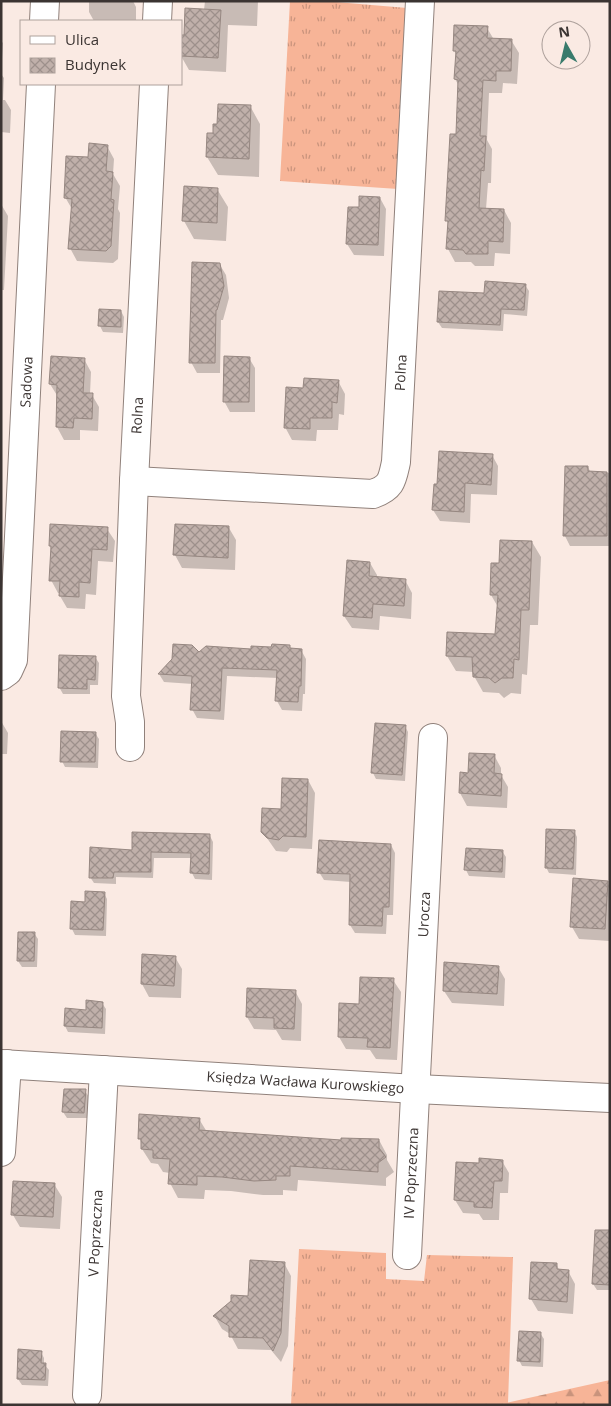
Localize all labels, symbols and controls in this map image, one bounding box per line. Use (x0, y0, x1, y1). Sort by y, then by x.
legend (20, 20, 182, 85)
north arrow (541, 20, 591, 70)
text: N (557, 21, 571, 42)
text: Ulica (65, 29, 99, 49)
text: Budynek (65, 54, 126, 74)
street label: Polna (390, 354, 411, 392)
street label: Sadowa (15, 356, 37, 408)
street label: Rolna (126, 397, 147, 434)
street label: Urocza (413, 891, 434, 938)
street label: Księdza Wacława Kurowskiego (206, 1066, 405, 1097)
street label: IV Poprzeczna (399, 1127, 422, 1219)
street label: V Poprzeczna (83, 1189, 107, 1277)

